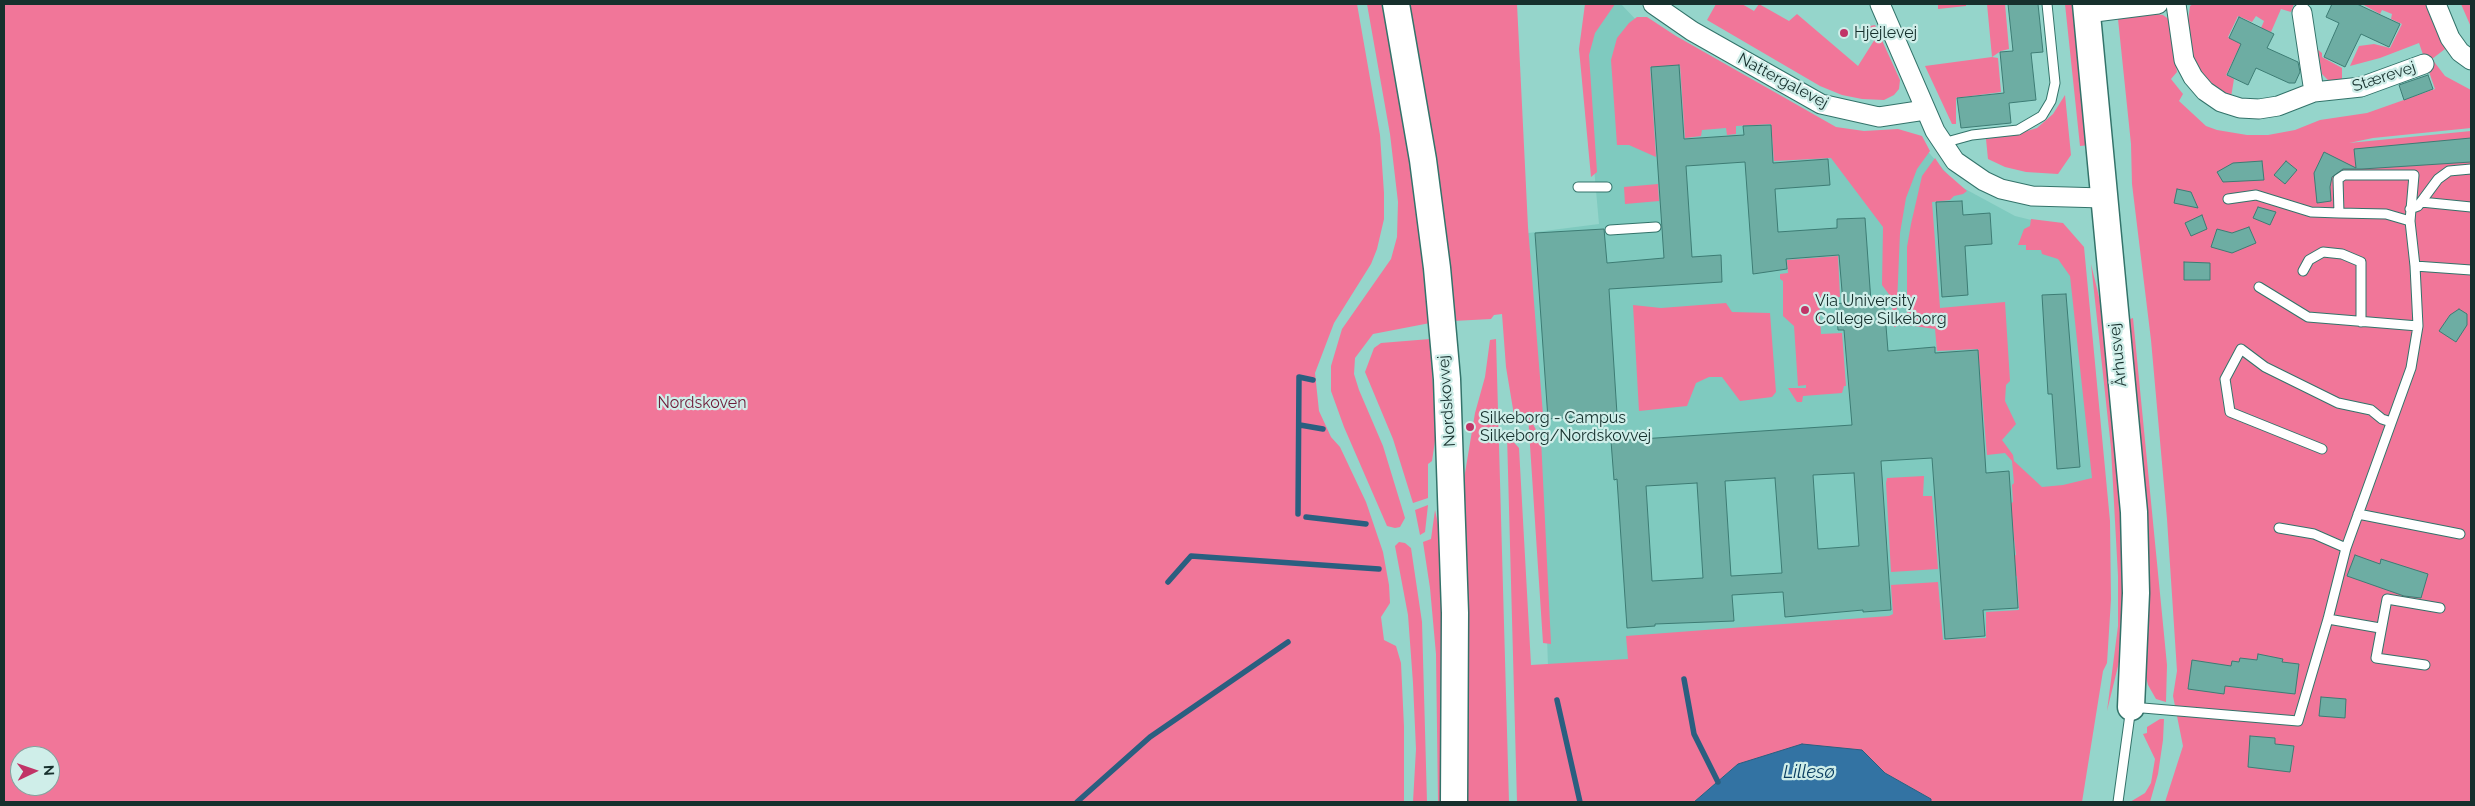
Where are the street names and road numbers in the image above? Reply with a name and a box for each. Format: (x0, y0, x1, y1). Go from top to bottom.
street label: Nattergalevej (1734, 49, 1832, 113)
street label: Stærevej (2350, 58, 2418, 96)
street label: Århusvej (2105, 322, 2131, 388)
street label: Nordskovvej (1434, 355, 1460, 447)

